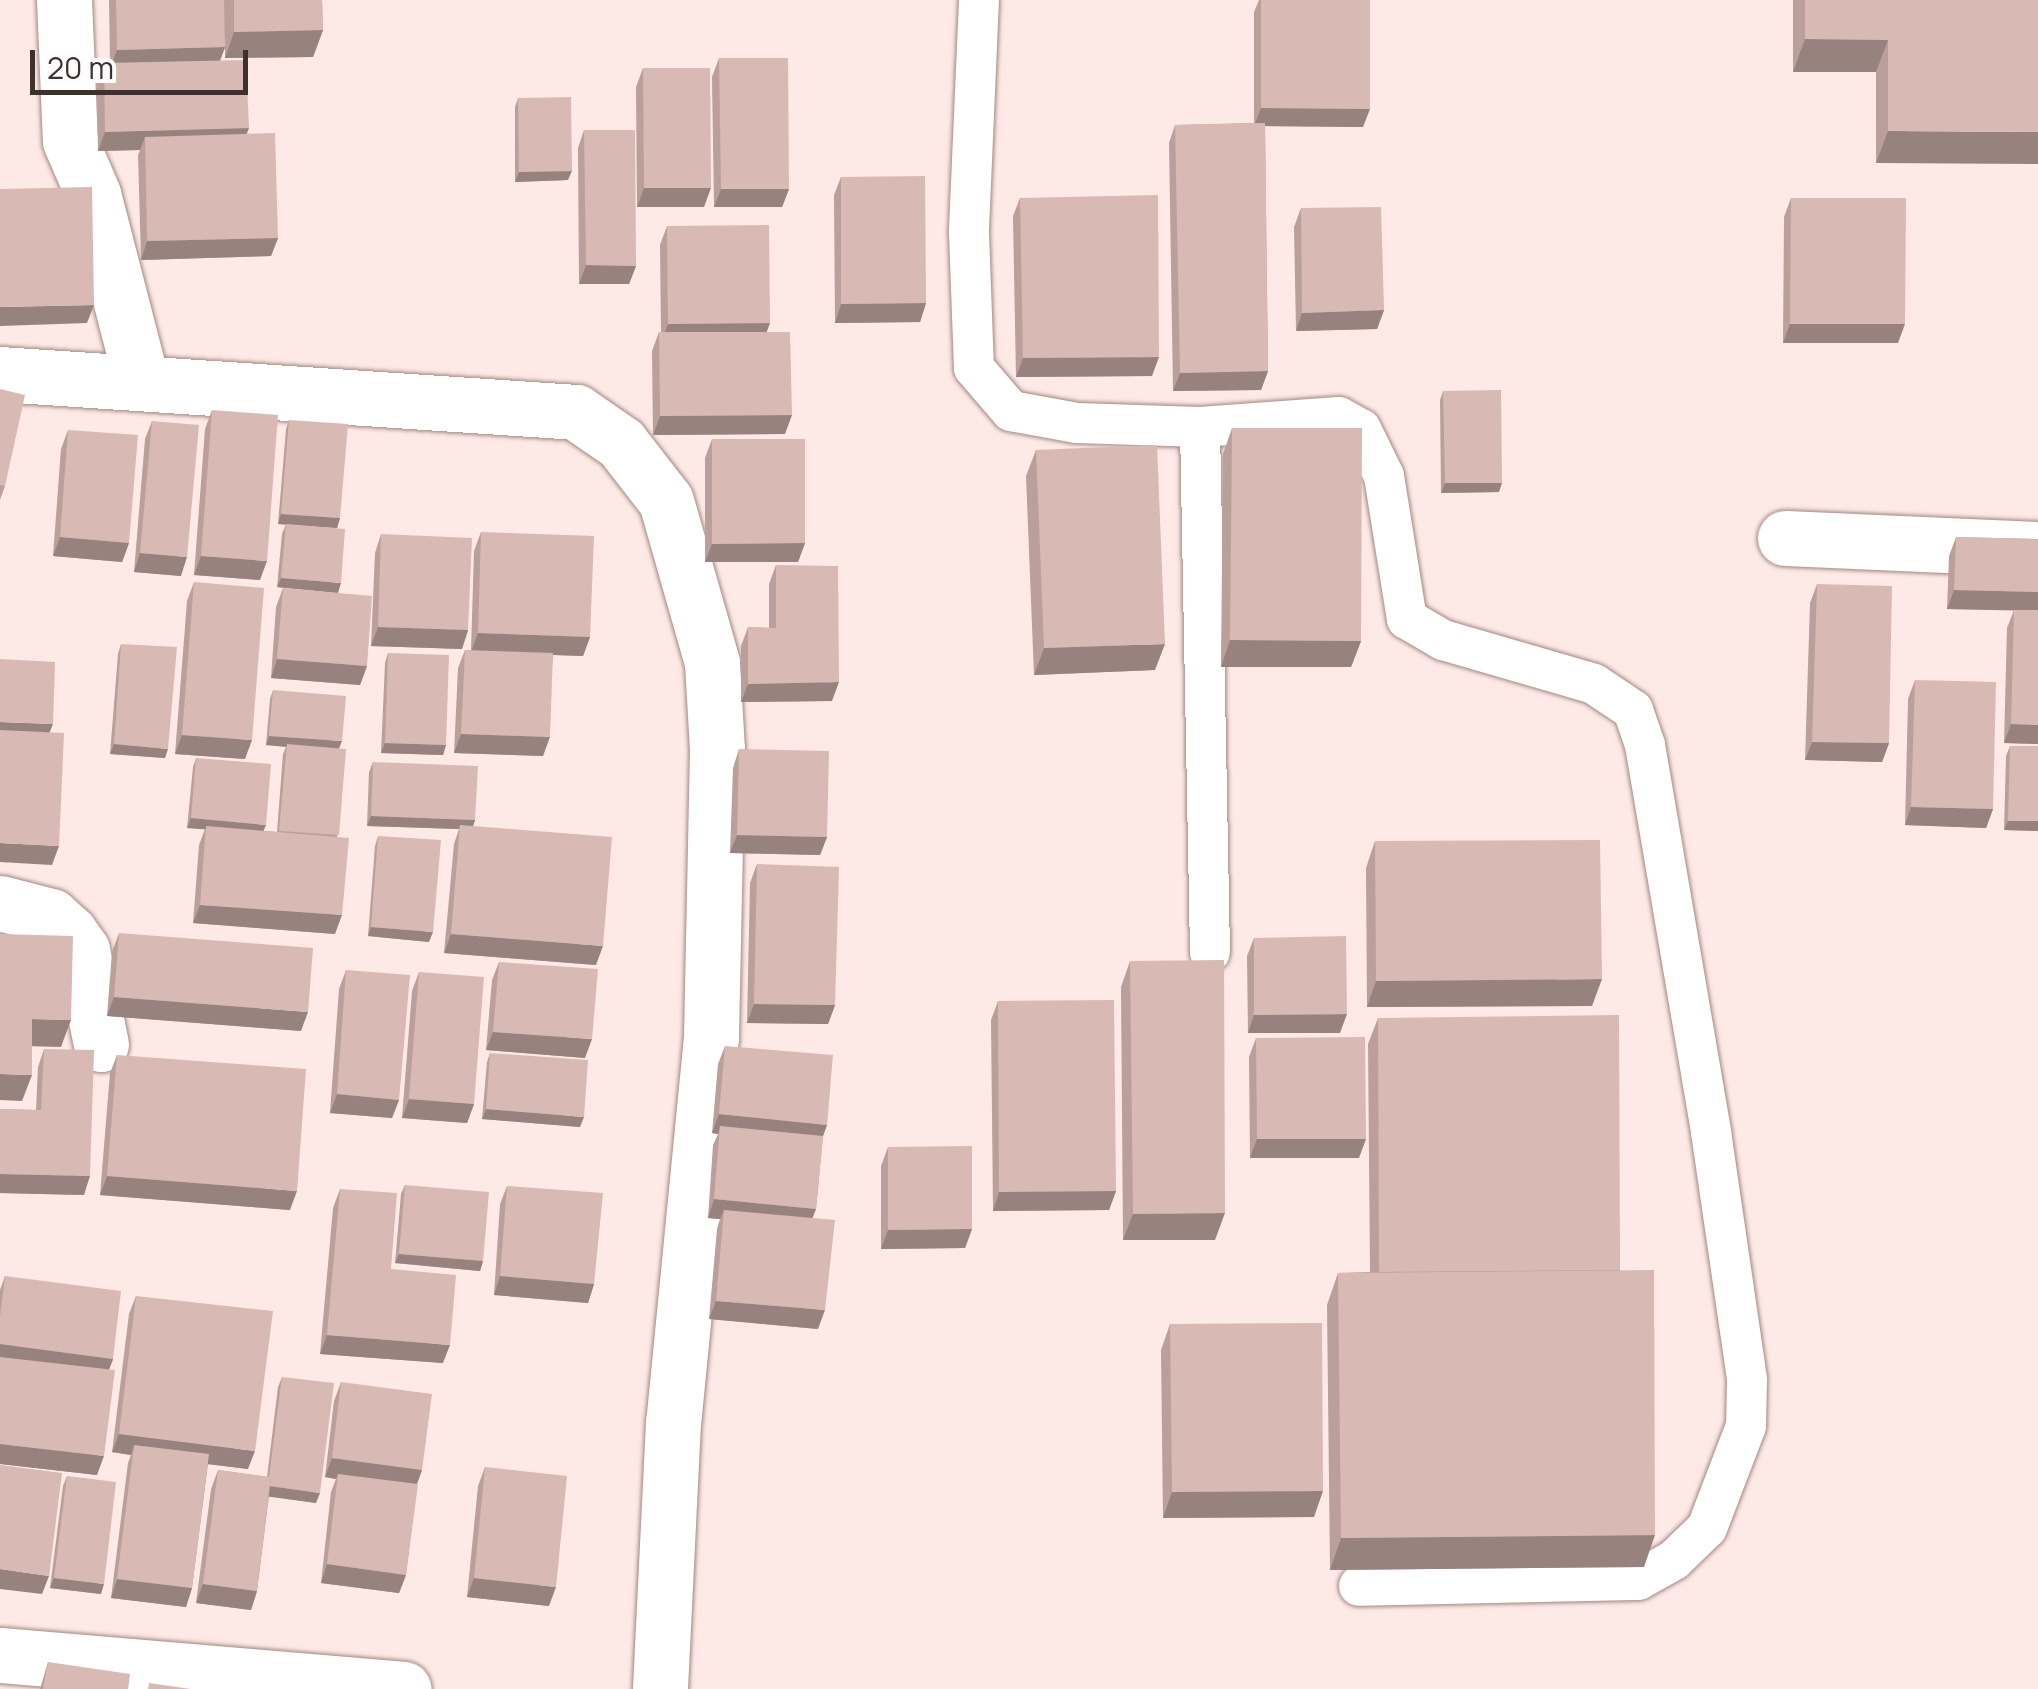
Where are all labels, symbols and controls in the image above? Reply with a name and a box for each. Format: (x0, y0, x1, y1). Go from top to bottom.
scale bar (35, 30, 252, 92)
text: 20 m (47, 47, 114, 88)

